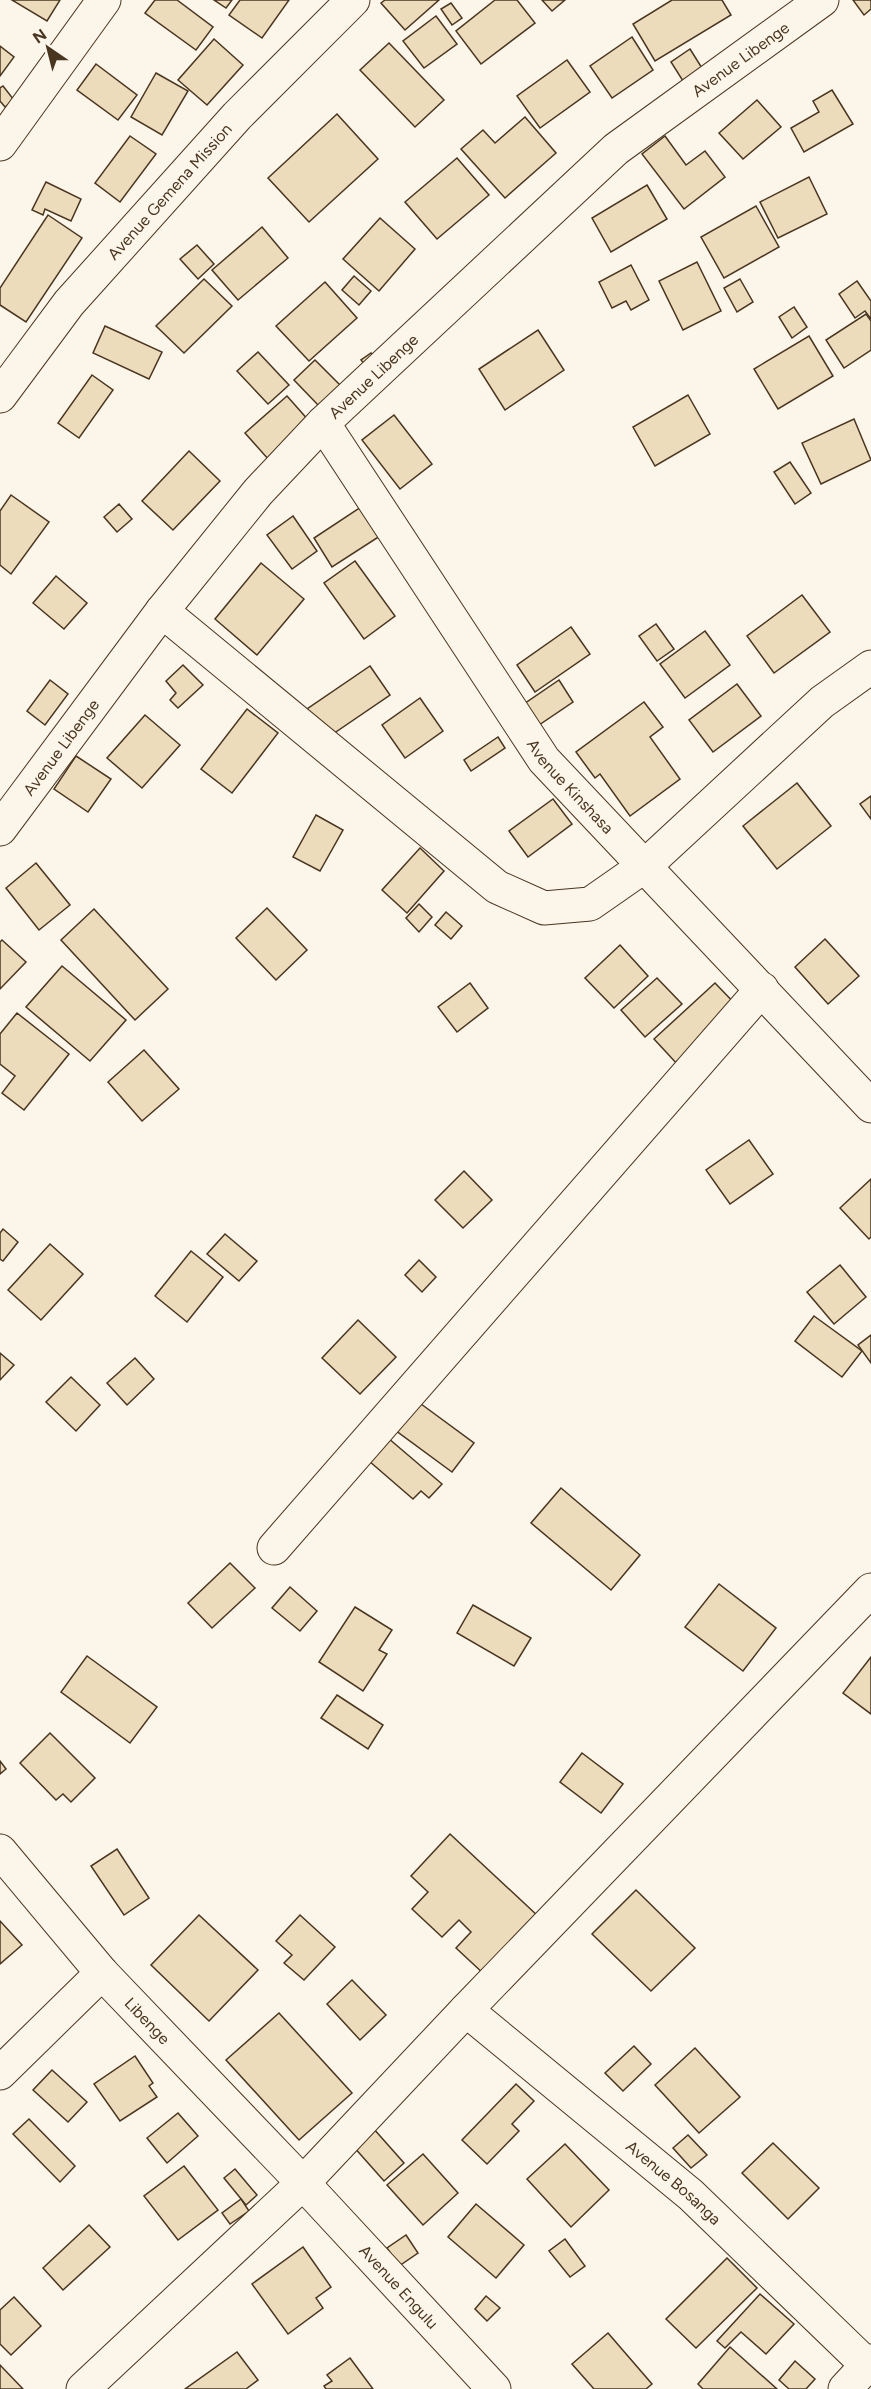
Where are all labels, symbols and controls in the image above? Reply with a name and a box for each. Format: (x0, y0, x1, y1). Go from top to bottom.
north arrow (18, 18, 78, 78)
street label: Avenue Libenge (688, 18, 793, 101)
text: N (29, 25, 50, 47)
street label: Avenue Gemena Mission (104, 120, 236, 264)
street label: Avenue Libenge (325, 330, 422, 423)
street label: Avenue Libenge (19, 695, 103, 799)
street label: Avenue Kinshasa (523, 736, 617, 838)
street label: Libenge (121, 1994, 174, 2048)
street label: Avenue Bosanga (622, 2137, 725, 2229)
street label: Avenue Engulu (355, 2241, 442, 2333)

